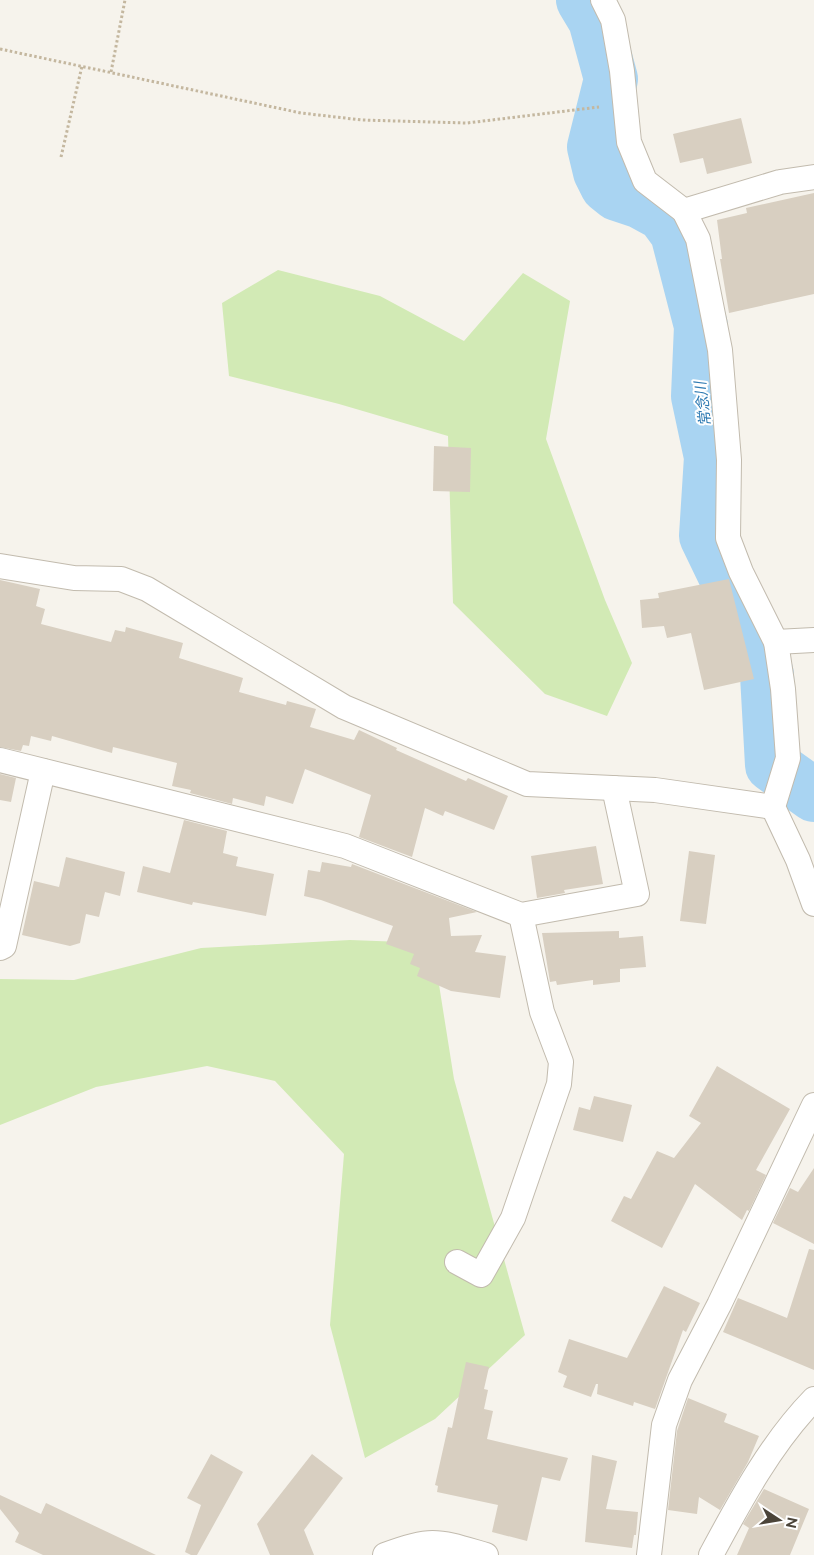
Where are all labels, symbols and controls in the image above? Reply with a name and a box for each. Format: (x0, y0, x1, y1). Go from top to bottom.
water label: 常念川 (691, 379, 715, 427)
north arrow (754, 1495, 804, 1545)
text: N (783, 1516, 801, 1530)

